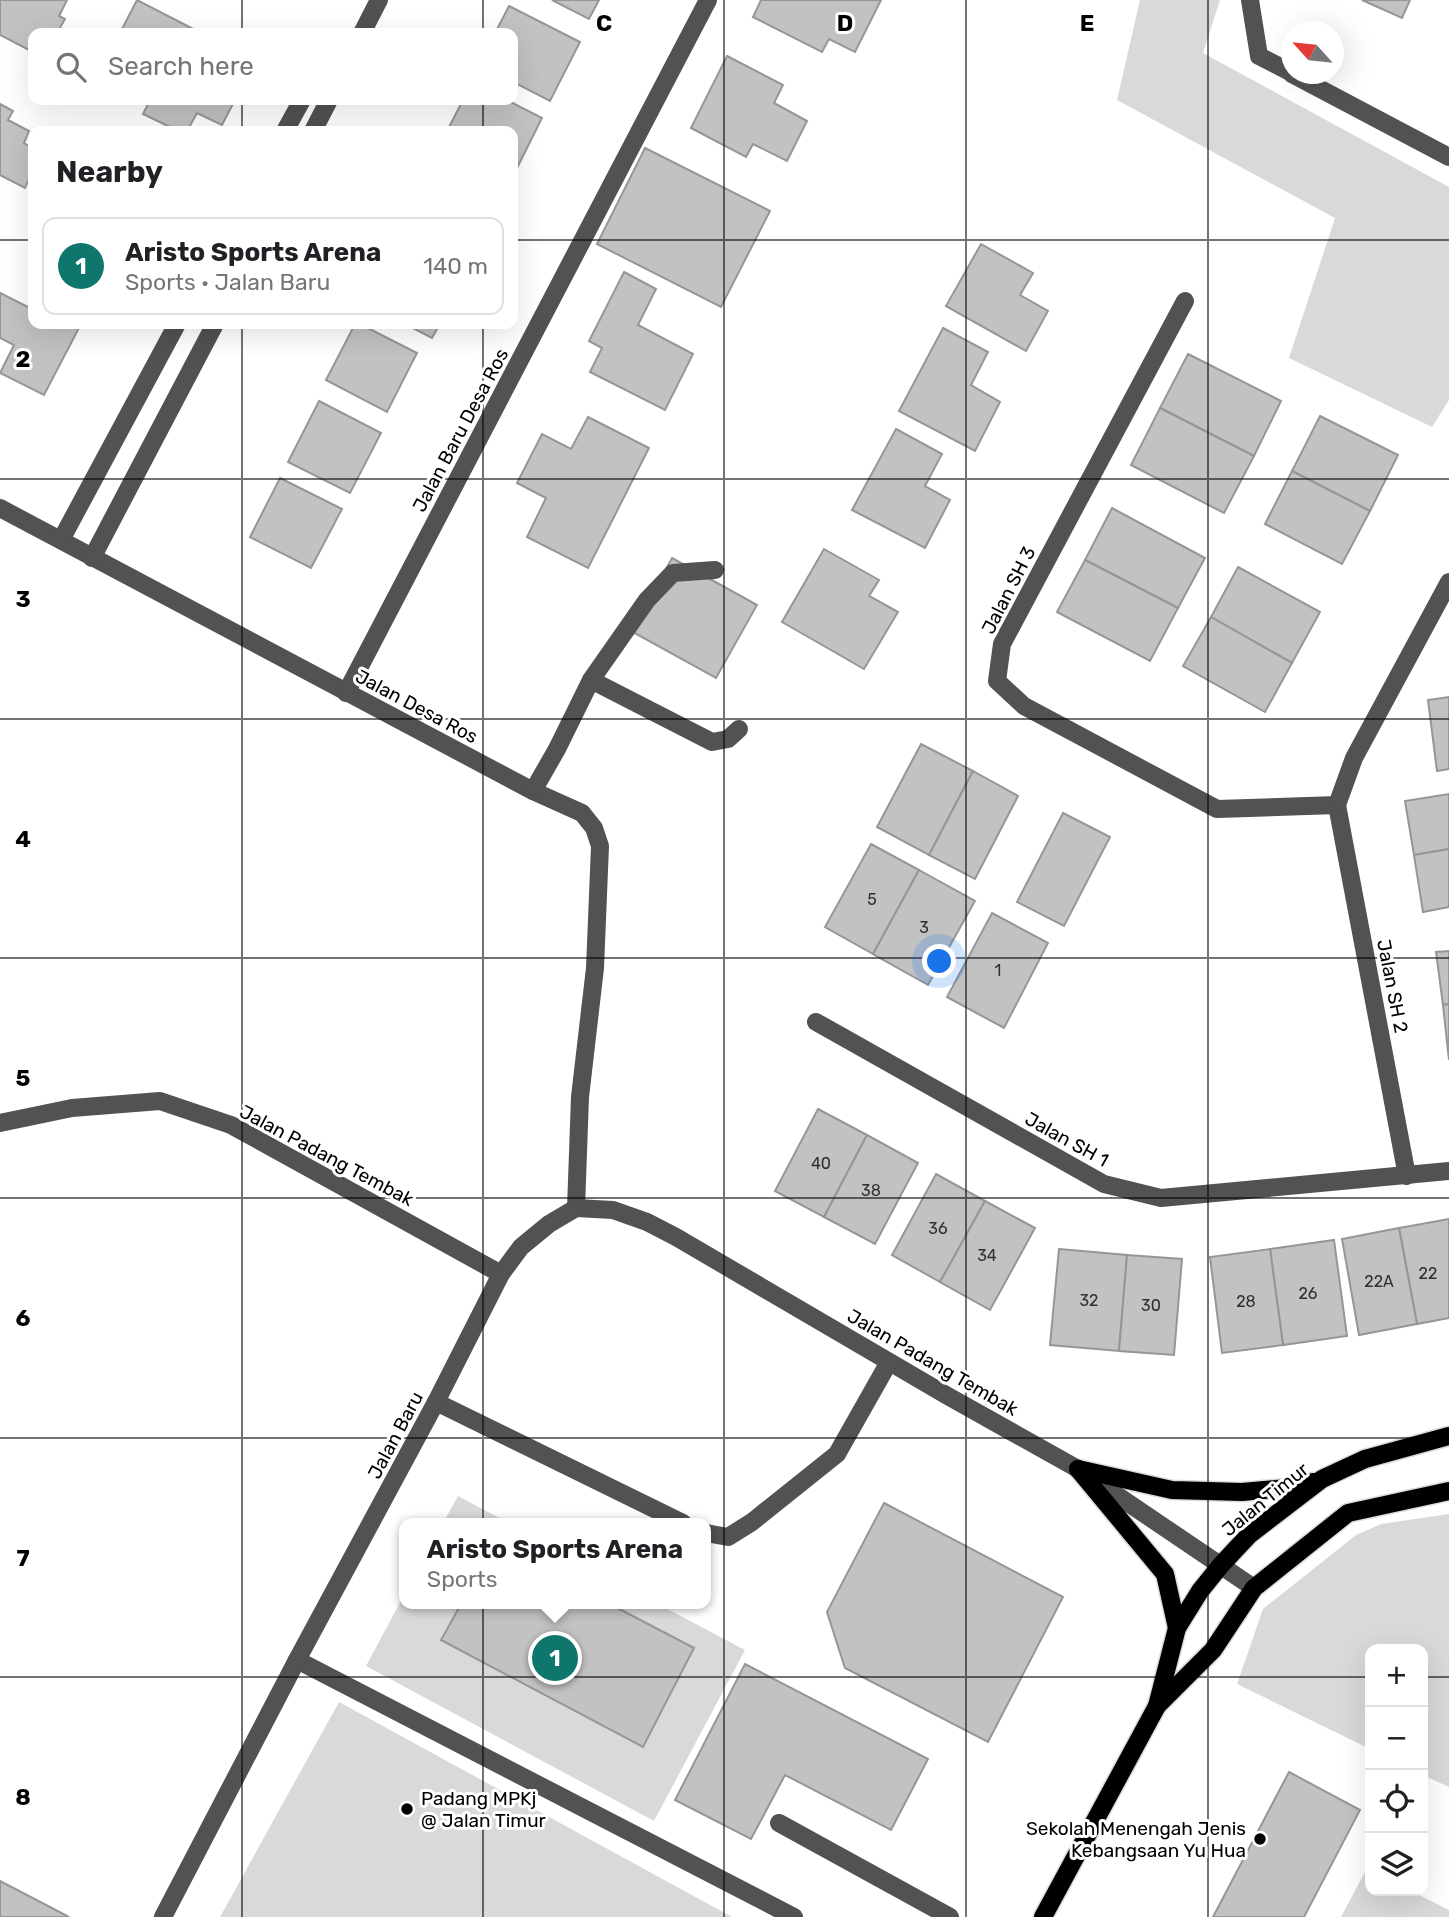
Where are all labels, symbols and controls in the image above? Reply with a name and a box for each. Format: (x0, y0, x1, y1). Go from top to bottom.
text: C (596, 9, 612, 37)
text: D (837, 9, 853, 37)
text: E (1080, 9, 1094, 37)
north arrow (1281, 21, 1344, 84)
search box (28, 28, 518, 105)
icon: search (52, 48, 90, 86)
text: Search here (108, 51, 254, 82)
text: Nearby (56, 154, 163, 190)
text: Aristo Sports Arena (125, 237, 381, 268)
text: 1 (75, 252, 87, 280)
text: 140 m (423, 252, 488, 280)
text: Sports · Jalan Baru (125, 268, 330, 296)
text: 2 (16, 345, 30, 373)
street label: Jalan Baru Desa Ros (408, 345, 513, 516)
street label: Jalan SH 3 (977, 543, 1040, 638)
text: 3 (15, 585, 31, 613)
street label: Jalan Desa Ros (352, 665, 482, 748)
text: 4 (15, 825, 31, 853)
house number: 5 (867, 890, 877, 909)
house number: 3 (919, 918, 929, 937)
street label: Jalan SH 2 (1372, 937, 1413, 1035)
your location (922, 944, 956, 978)
house number: 1 (995, 961, 1001, 980)
text: 5 (16, 1064, 31, 1092)
street label: Jalan Padang Tembak (236, 1100, 418, 1211)
street label: Jalan SH 1 (1021, 1107, 1113, 1172)
house number: 40 (811, 1154, 831, 1173)
house number: 38 (861, 1181, 881, 1200)
house number: 36 (928, 1219, 948, 1238)
house number: 34 (977, 1246, 997, 1265)
house number: 22 (1419, 1264, 1437, 1283)
house number: 22A (1364, 1272, 1394, 1291)
house number: 26 (1298, 1284, 1318, 1303)
house number: 32 (1079, 1291, 1099, 1310)
house number: 28 (1236, 1292, 1256, 1311)
house number: 30 (1141, 1296, 1161, 1315)
text: 6 (16, 1304, 31, 1332)
street label: Jalan Padang Tembak (843, 1304, 1022, 1421)
street label: Jalan Baru (363, 1388, 428, 1483)
street label: Jalan Timur (1218, 1457, 1314, 1541)
popup (399, 1518, 711, 1609)
text: Aristo Sports Arena (427, 1534, 683, 1565)
text: 7 (16, 1544, 30, 1572)
text: Sports (427, 1565, 498, 1593)
pin: 1 (532, 1632, 578, 1684)
map controls (1365, 1644, 1428, 1896)
button: + (1365, 1644, 1428, 1707)
button: − (1365, 1707, 1428, 1770)
button: locate (1365, 1770, 1428, 1833)
text: 8 (15, 1783, 31, 1811)
place label: Padang MPKj @ Jalan Timur (421, 1787, 547, 1832)
marker: Padang MPKj @ Jalan Timur (399, 1801, 415, 1817)
place label: Sekolah Menengah Jenis Kebangsaan Yu Hua (1026, 1817, 1246, 1862)
marker: Sekolah Menengah Jenis Kebangsaan Yu Hua (1252, 1831, 1268, 1847)
button: layers (1365, 1833, 1428, 1896)

